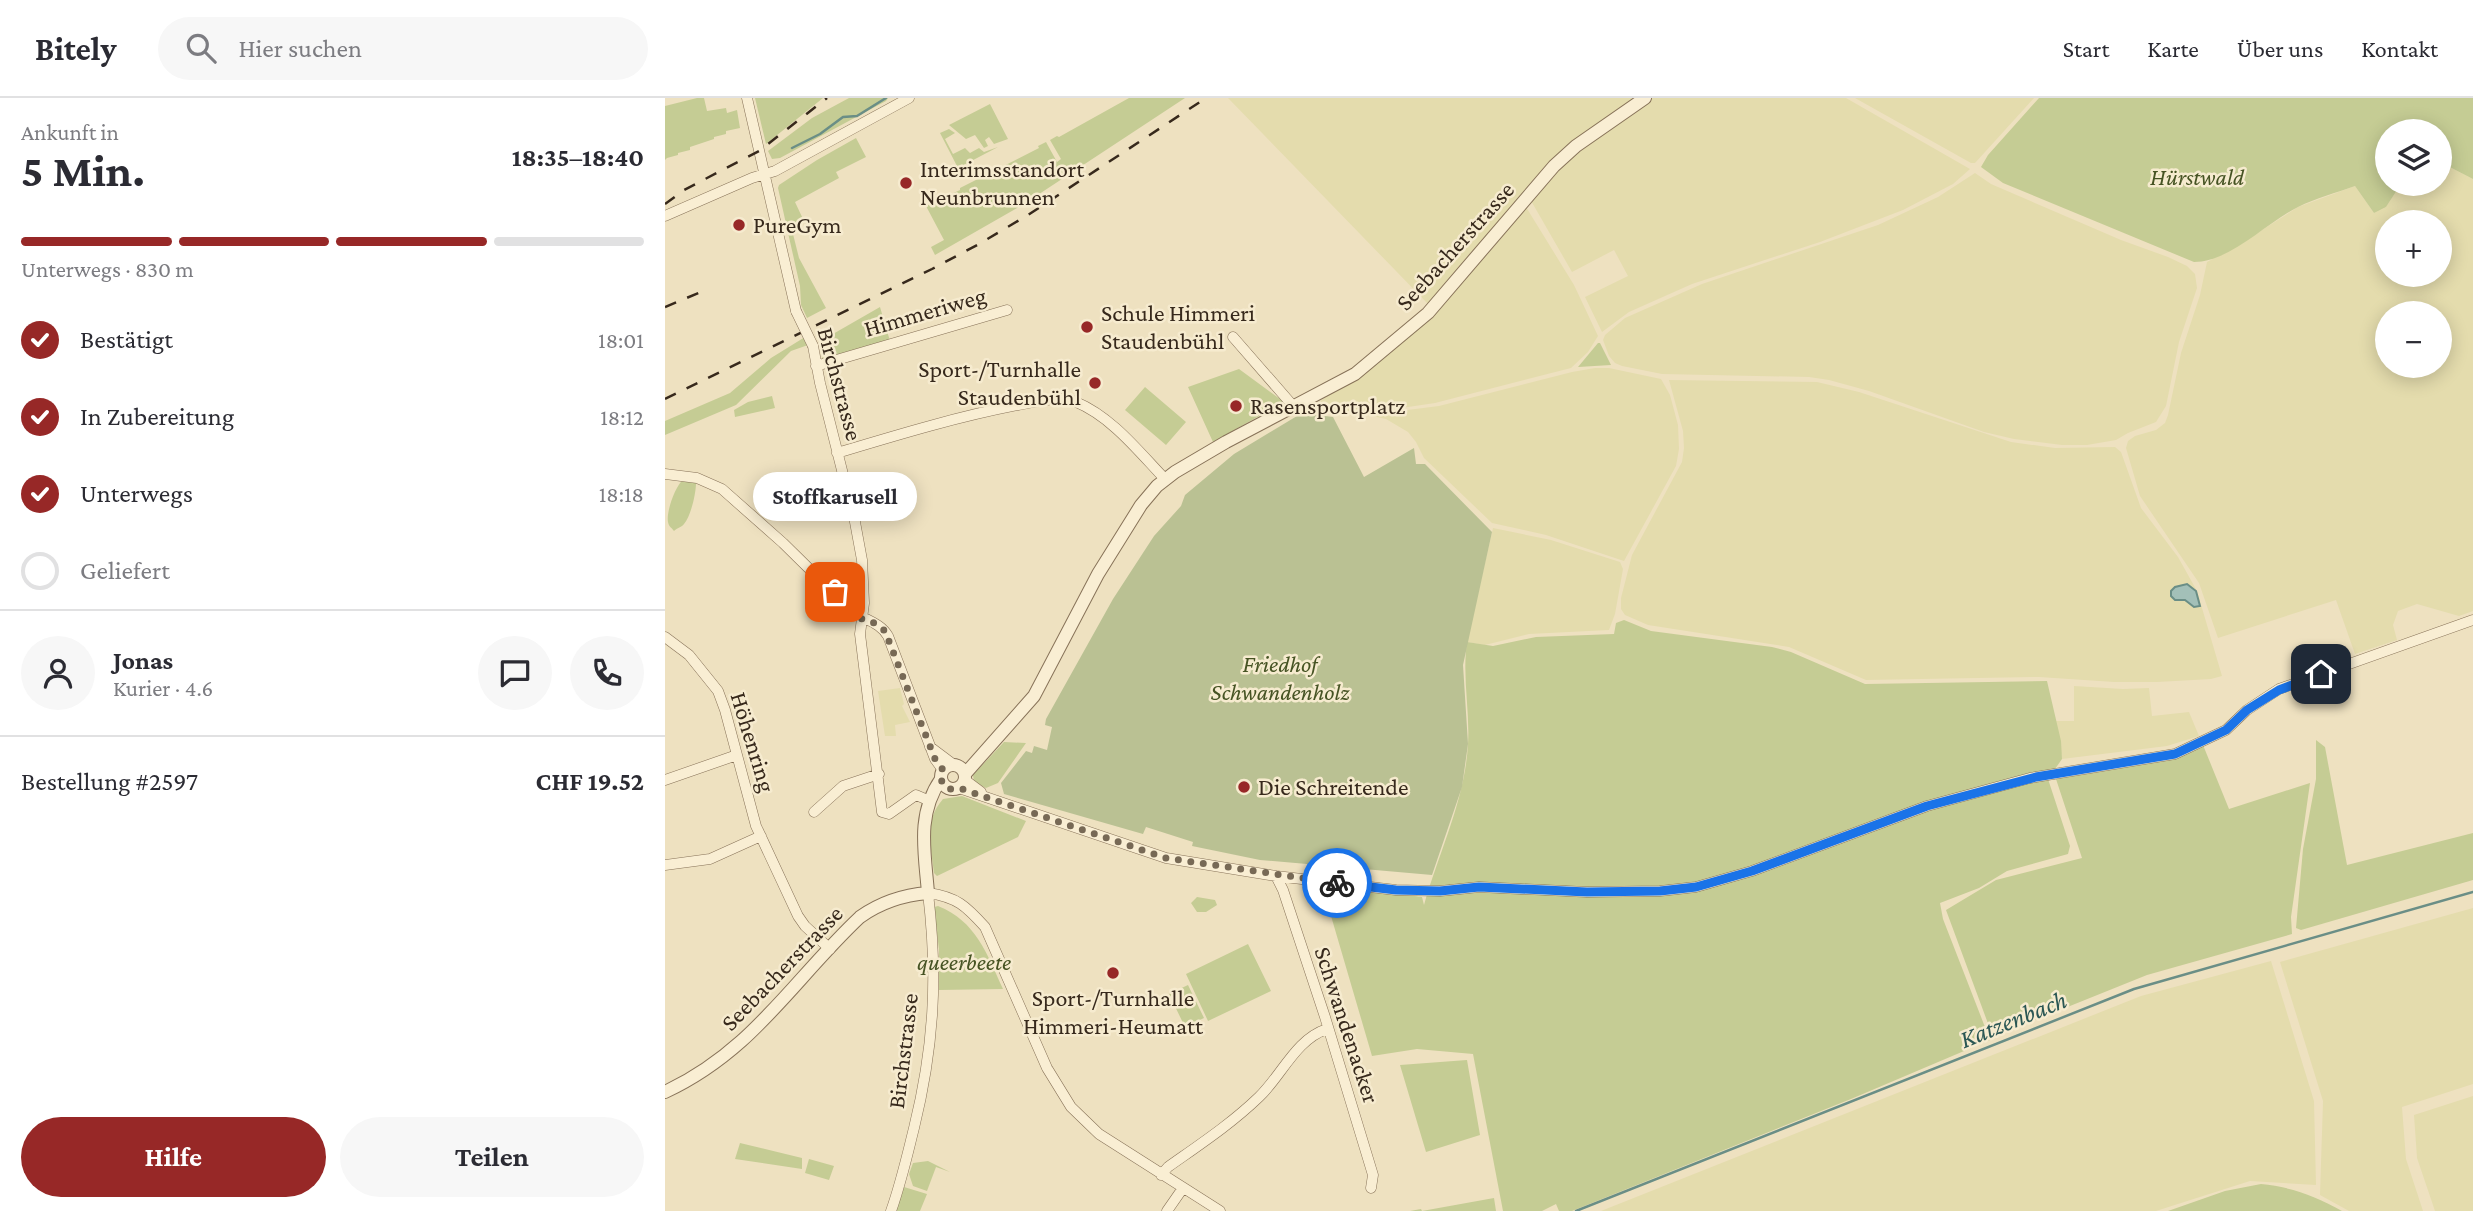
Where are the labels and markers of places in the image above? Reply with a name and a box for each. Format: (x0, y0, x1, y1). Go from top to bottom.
place label: Interimsstandort Neunbrunnen (920, 155, 1085, 210)
marker: Interimsstandort Neunbrunnen (898, 175, 914, 191)
place label: PureGym (753, 211, 842, 238)
marker: PureGym (731, 217, 747, 233)
place label: Schule Himmeri Staudenbühl (1101, 299, 1255, 354)
marker: Schule Himmeri Staudenbühl (1079, 319, 1095, 335)
place label: Sport-/Turnhalle Staudenbühl (918, 355, 1081, 410)
marker: Sport-/Turnhalle Staudenbühl (1087, 375, 1103, 391)
place label: Rasensportplatz (1250, 392, 1405, 419)
marker: Rasensportplatz (1228, 398, 1244, 414)
callout: Stoffkarusell (753, 473, 917, 522)
pin (805, 562, 865, 622)
pin (2291, 644, 2351, 704)
place label: Die Schreitende (1258, 773, 1409, 800)
marker: Die Schreitende (1236, 779, 1252, 795)
marker: Sport-/Turnhalle Himmeri-Heumatt (1105, 965, 1121, 981)
place label: Sport-/Turnhalle Himmeri-Heumatt (1023, 984, 1204, 1039)

